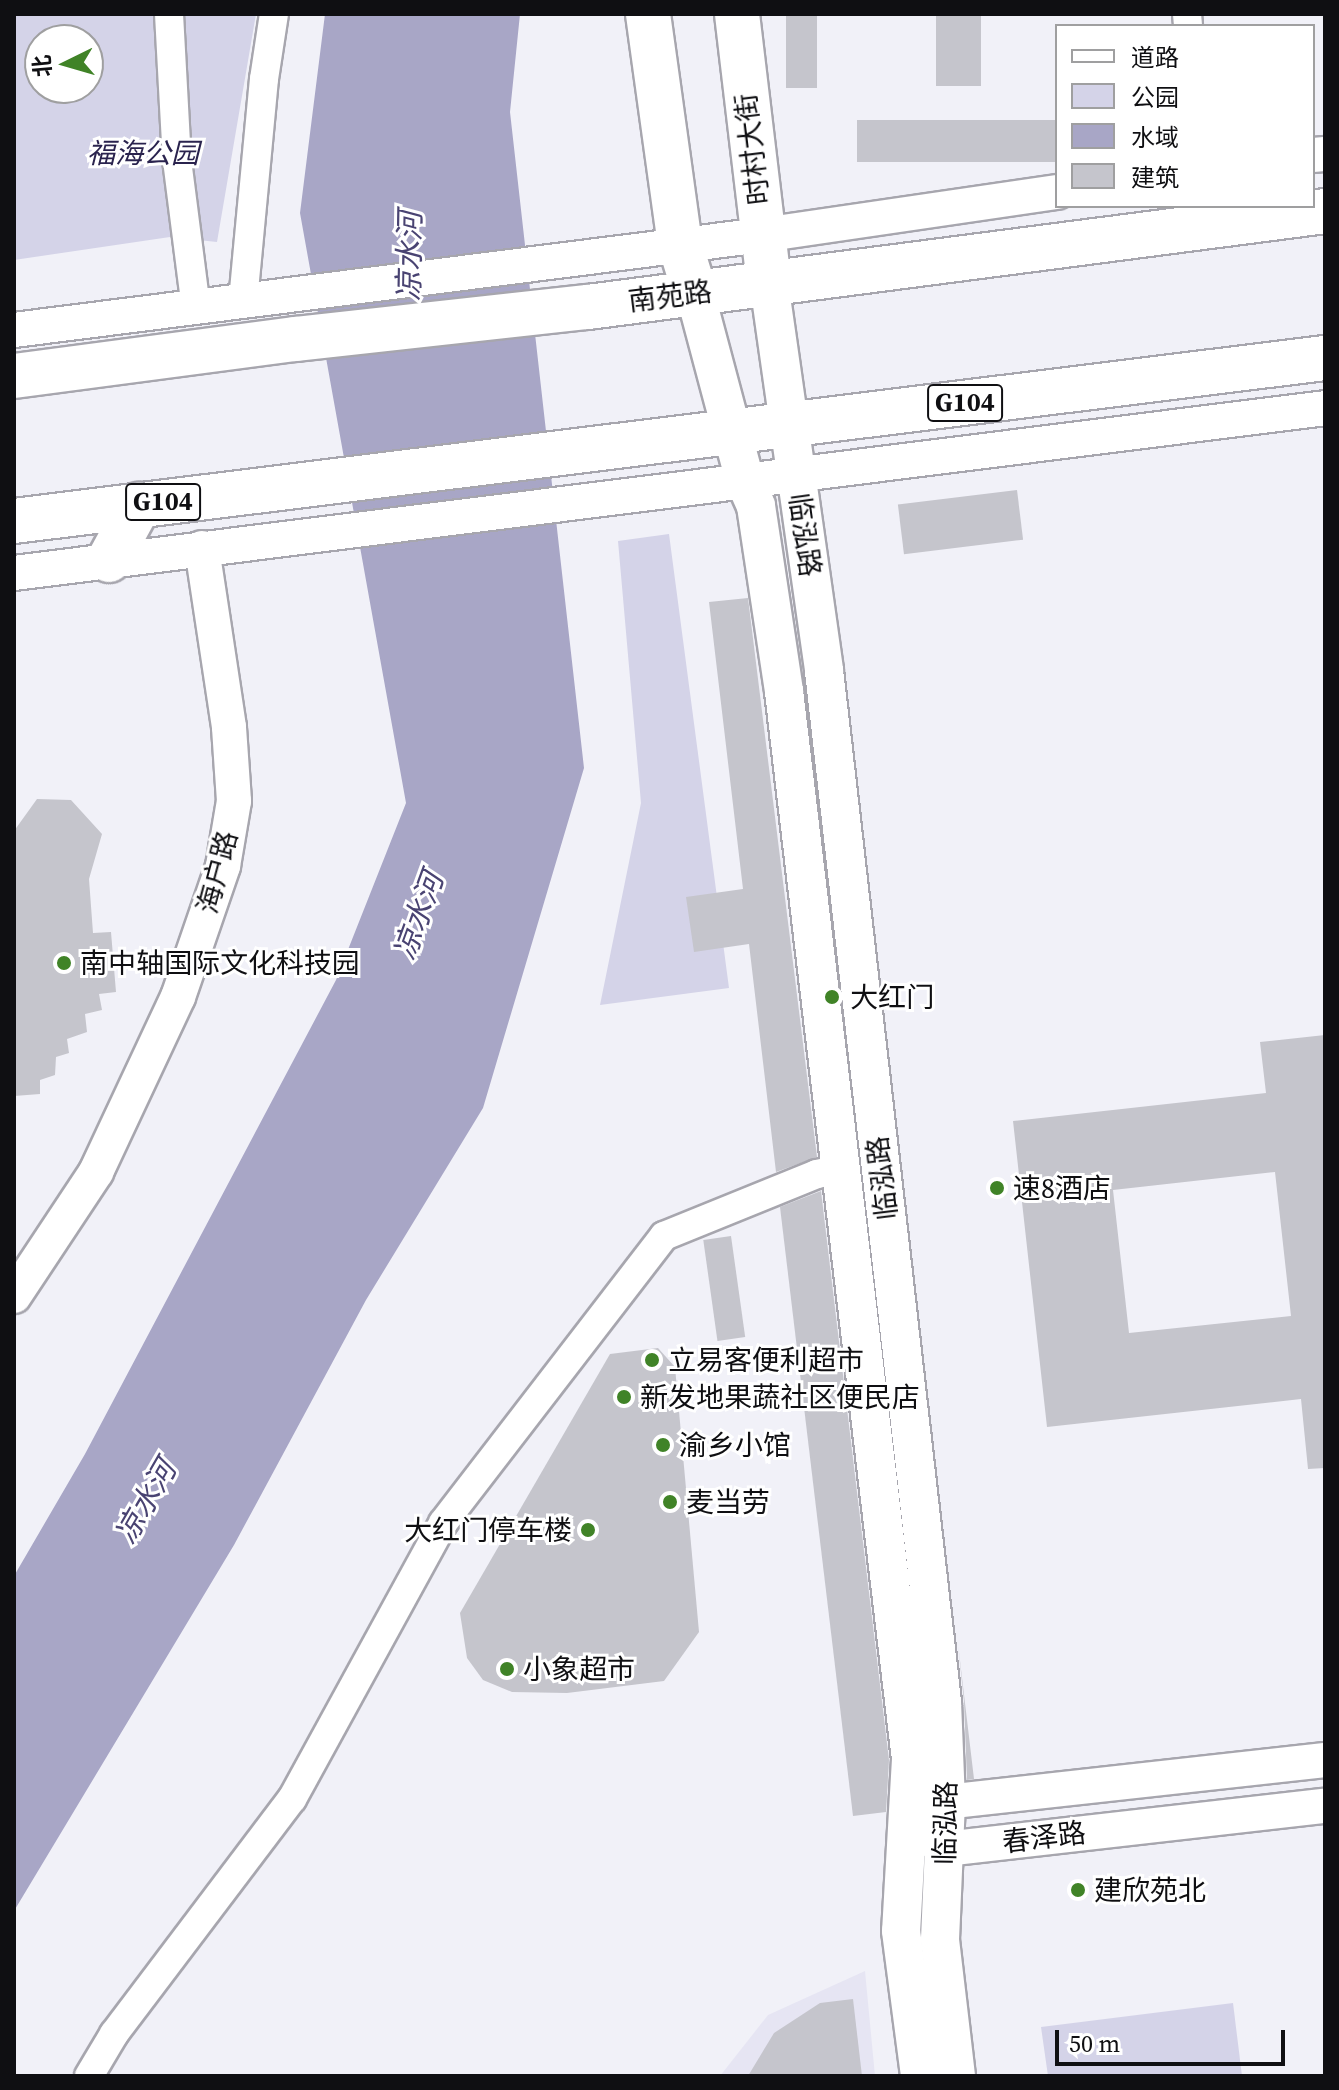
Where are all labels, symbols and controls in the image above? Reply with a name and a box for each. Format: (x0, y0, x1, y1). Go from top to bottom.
north arrow (24, 24, 104, 104)
legend (1055, 24, 1315, 208)
text: 道路 (1131, 41, 1179, 74)
text: 北 (26, 54, 58, 78)
text: 公园 (1131, 81, 1179, 114)
street label: 时村大街 (729, 91, 775, 207)
text: 水域 (1131, 121, 1179, 154)
park label: 福海公园 (87, 136, 199, 170)
text: 建筑 (1131, 161, 1179, 194)
water label: 凉水河 (391, 211, 429, 301)
street label: 南苑路 (626, 274, 714, 318)
road number: G104 (927, 381, 1003, 425)
road number: G104 (125, 480, 201, 524)
street label: 临泓路 (783, 491, 827, 579)
street label: 海户路 (190, 827, 244, 917)
water label: 凉水河 (387, 868, 451, 964)
place label: 南中轴国际文化科技园 (80, 946, 360, 980)
marker: 南中轴国际文化科技园 (55, 954, 73, 972)
place label: 大红门 (850, 980, 934, 1014)
marker: 大红门 (821, 986, 843, 1008)
street label: 临泓路 (860, 1134, 904, 1222)
place label: 速8酒店 (1013, 1171, 1111, 1205)
marker: 速8酒店 (988, 1179, 1006, 1197)
place label: 立易客便利超市 (668, 1343, 864, 1377)
marker: 立易客便利超市 (643, 1351, 661, 1369)
place label: 新发地果蔬社区便民店 (640, 1380, 920, 1414)
marker: 新发地果蔬社区便民店 (615, 1388, 633, 1406)
place label: 渝乡小馆 (679, 1428, 791, 1462)
marker: 渝乡小馆 (654, 1436, 672, 1454)
water label: 凉水河 (108, 1454, 184, 1550)
place label: 麦当劳 (686, 1485, 770, 1519)
marker: 麦当劳 (661, 1493, 679, 1511)
place label: 大红门停车楼 (404, 1513, 572, 1547)
marker: 大红门停车楼 (579, 1521, 597, 1539)
place label: 小象超市 (523, 1652, 635, 1686)
marker: 小象超市 (498, 1660, 516, 1678)
street label: 临泓路 (927, 1781, 963, 1865)
street label: 春泽路 (1000, 1815, 1088, 1859)
place label: 建欣苑北 (1094, 1873, 1206, 1907)
marker: 建欣苑北 (1069, 1881, 1087, 1899)
scale bar (1059, 2014, 1289, 2064)
text: 50 m (1069, 2027, 1120, 2060)

